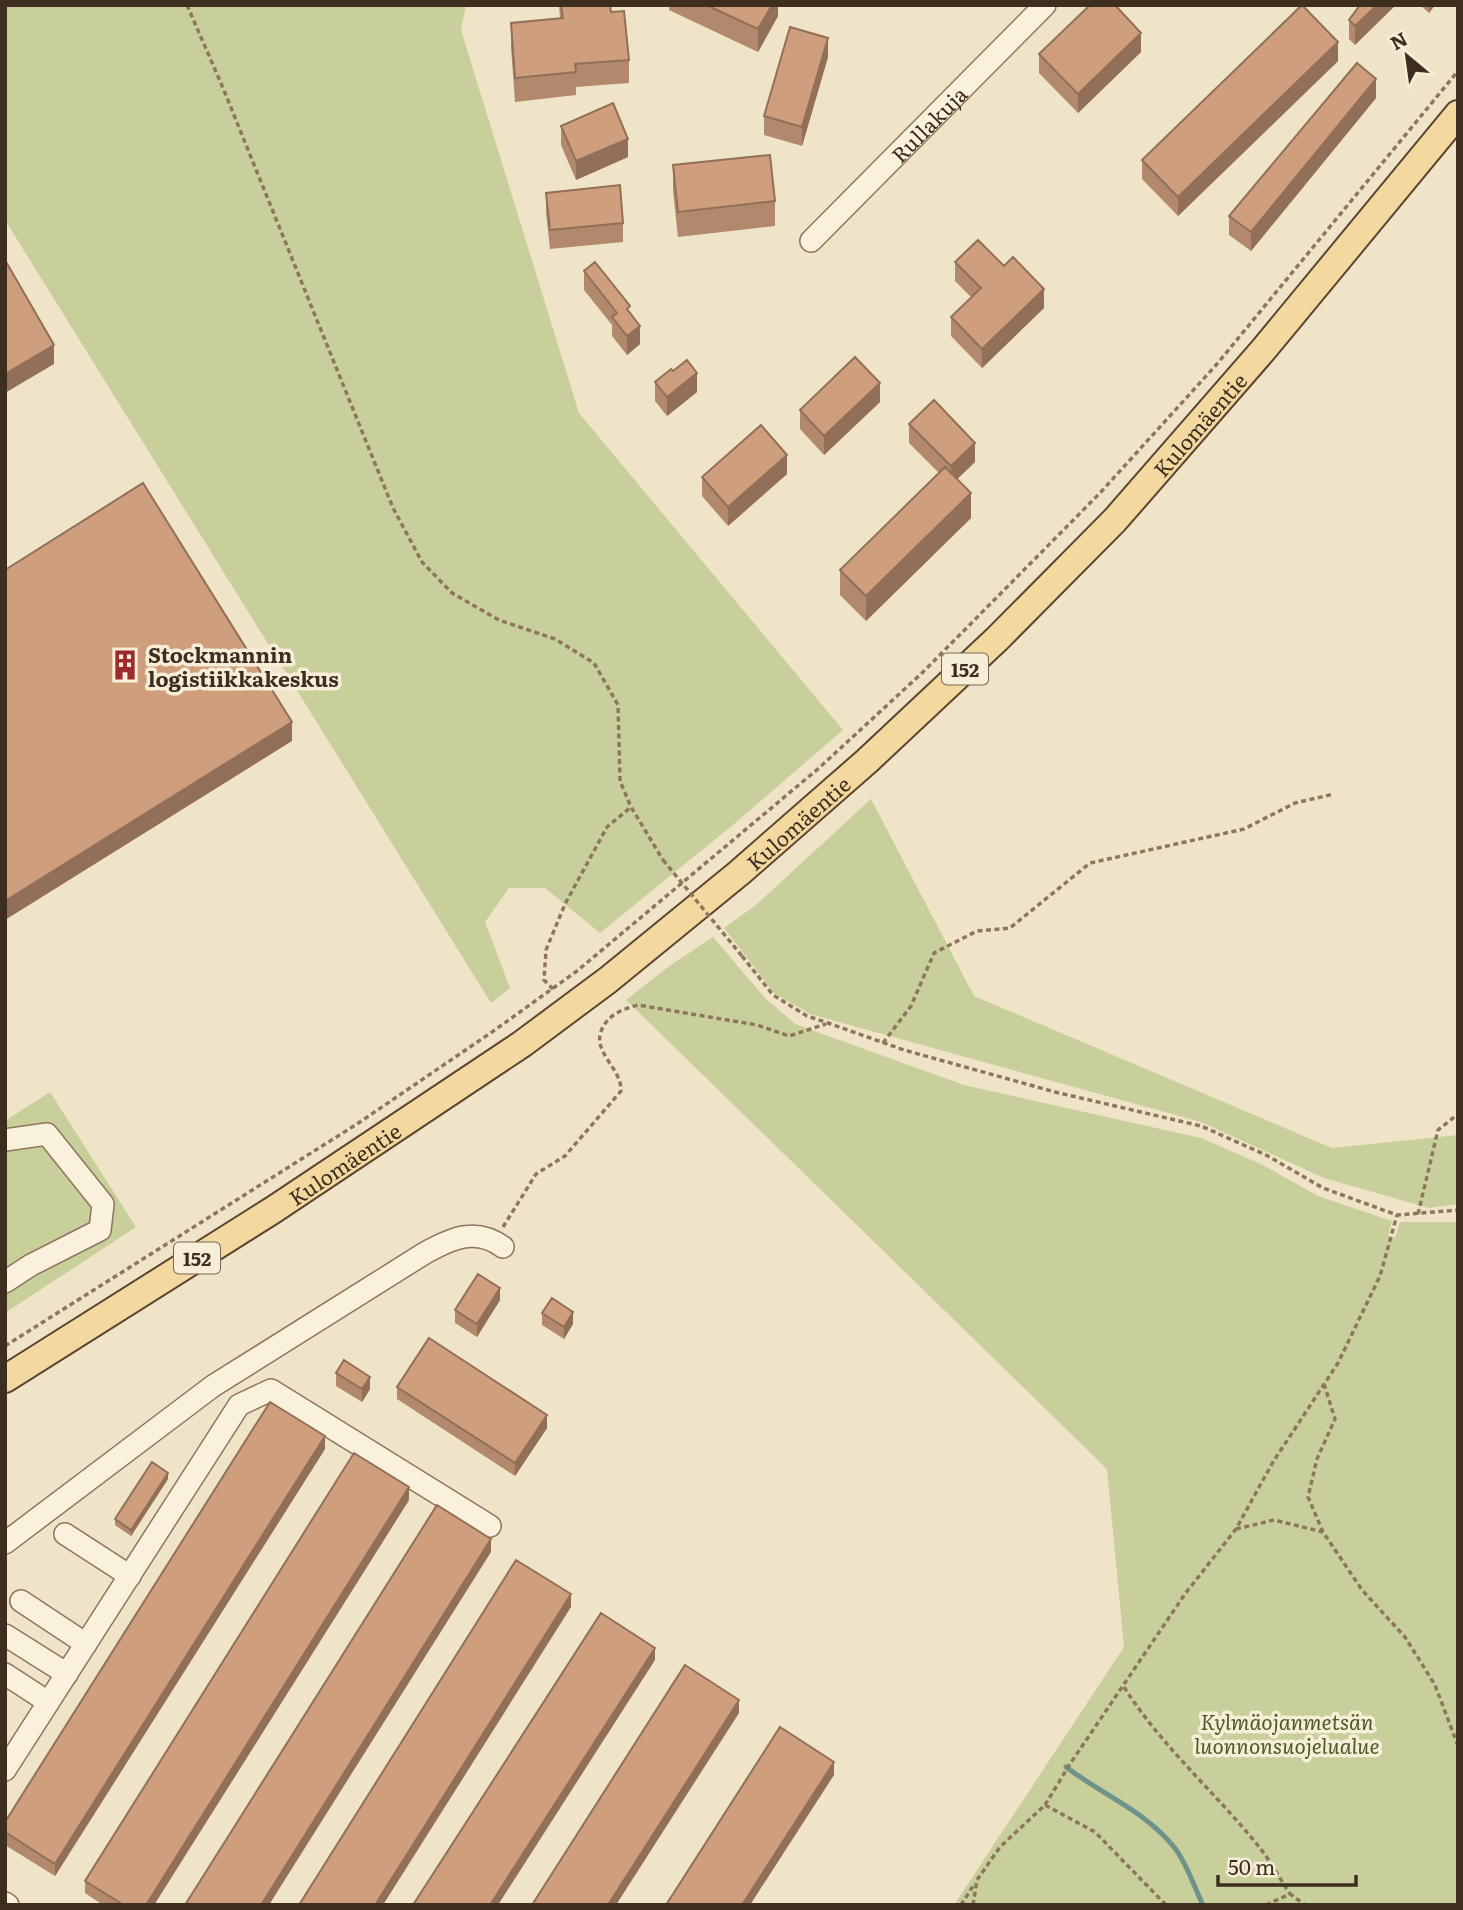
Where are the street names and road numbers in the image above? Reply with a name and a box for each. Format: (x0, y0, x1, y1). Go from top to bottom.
street label: Rullakuja (883, 77, 973, 168)
street label: Kulomäentie (1145, 365, 1253, 483)
road number: 152 (942, 654, 988, 684)
street label: Kulomäentie (739, 768, 856, 876)
street label: Kulomäentie (282, 1114, 406, 1211)
road number: 152 (174, 1242, 220, 1274)

